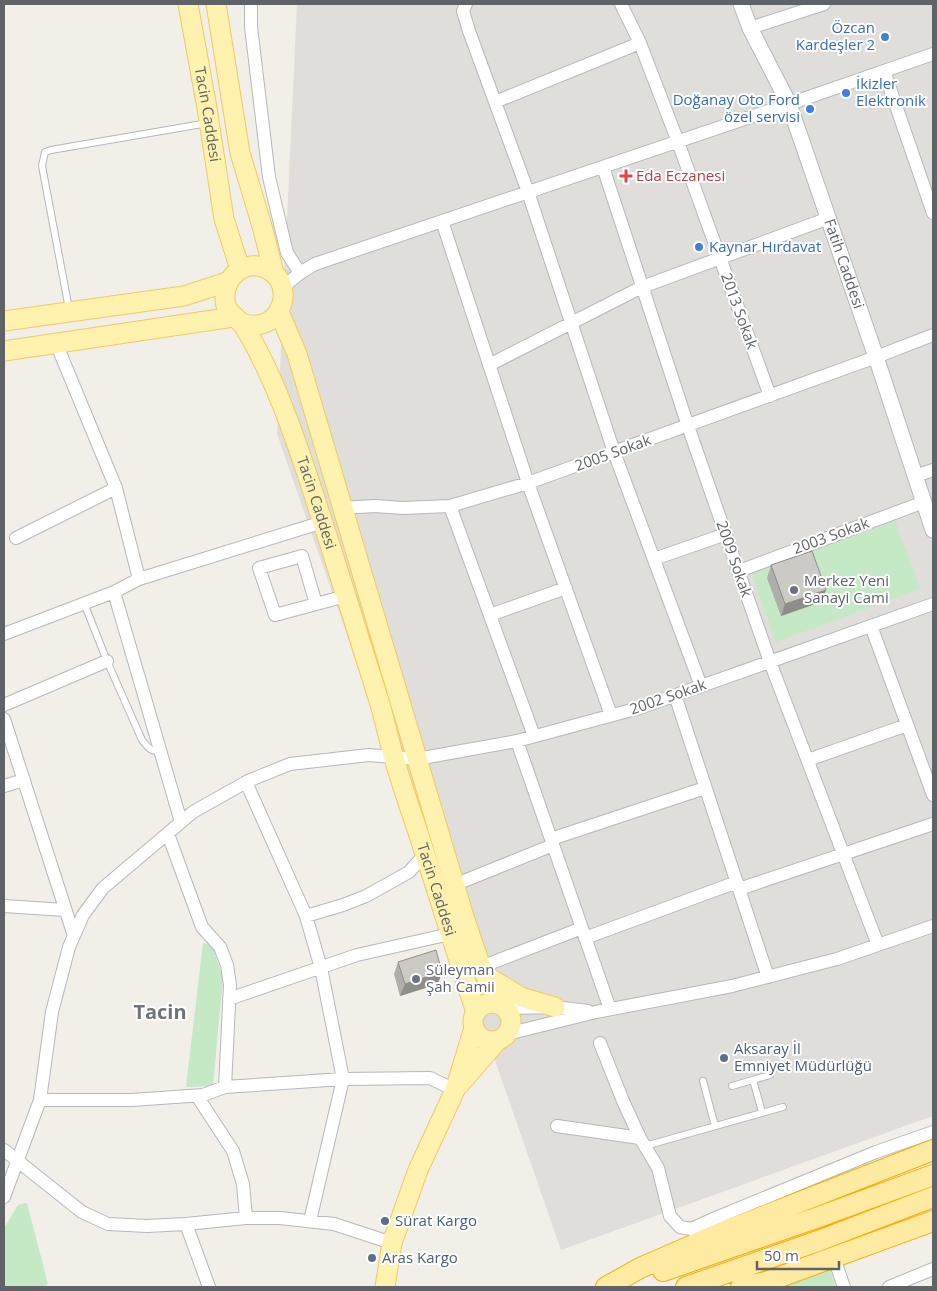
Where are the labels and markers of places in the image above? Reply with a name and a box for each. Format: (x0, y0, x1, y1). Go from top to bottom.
place label: Özcan Kardeşler 2 (796, 17, 875, 54)
marker: Özcan Kardeşler 2 (879, 31, 891, 43)
place label: İkizler Elektronik (856, 73, 926, 110)
marker: İkizler Elektronik (840, 87, 852, 99)
place label: Doğanay Oto Ford özel servisi (673, 89, 800, 126)
marker: Doğanay Oto Ford özel servisi (804, 103, 816, 115)
place label: Eda Eczanesi (636, 165, 725, 185)
marker: Eda Eczanesi (620, 170, 632, 182)
place label: Kaynar Hırdavat (709, 236, 821, 256)
marker: Kaynar Hırdavat (693, 241, 705, 253)
place label: Merkez Yeni Sanayi Cami (804, 570, 889, 607)
marker: Merkez Yeni Sanayi Cami (788, 584, 800, 596)
place label: Süleyman Şah Camii (426, 959, 495, 996)
marker: Süleyman Şah Camii (410, 973, 422, 985)
place label: Aksaray İl Emniyet Müdürlüğü (734, 1038, 872, 1075)
marker: Aksaray İl Emniyet Müdürlüğü (718, 1052, 730, 1064)
place label: Sürat Kargo (395, 1210, 477, 1230)
marker: Sürat Kargo (379, 1215, 391, 1227)
place label: Aras Kargo (382, 1247, 458, 1267)
marker: Aras Kargo (366, 1252, 378, 1264)

